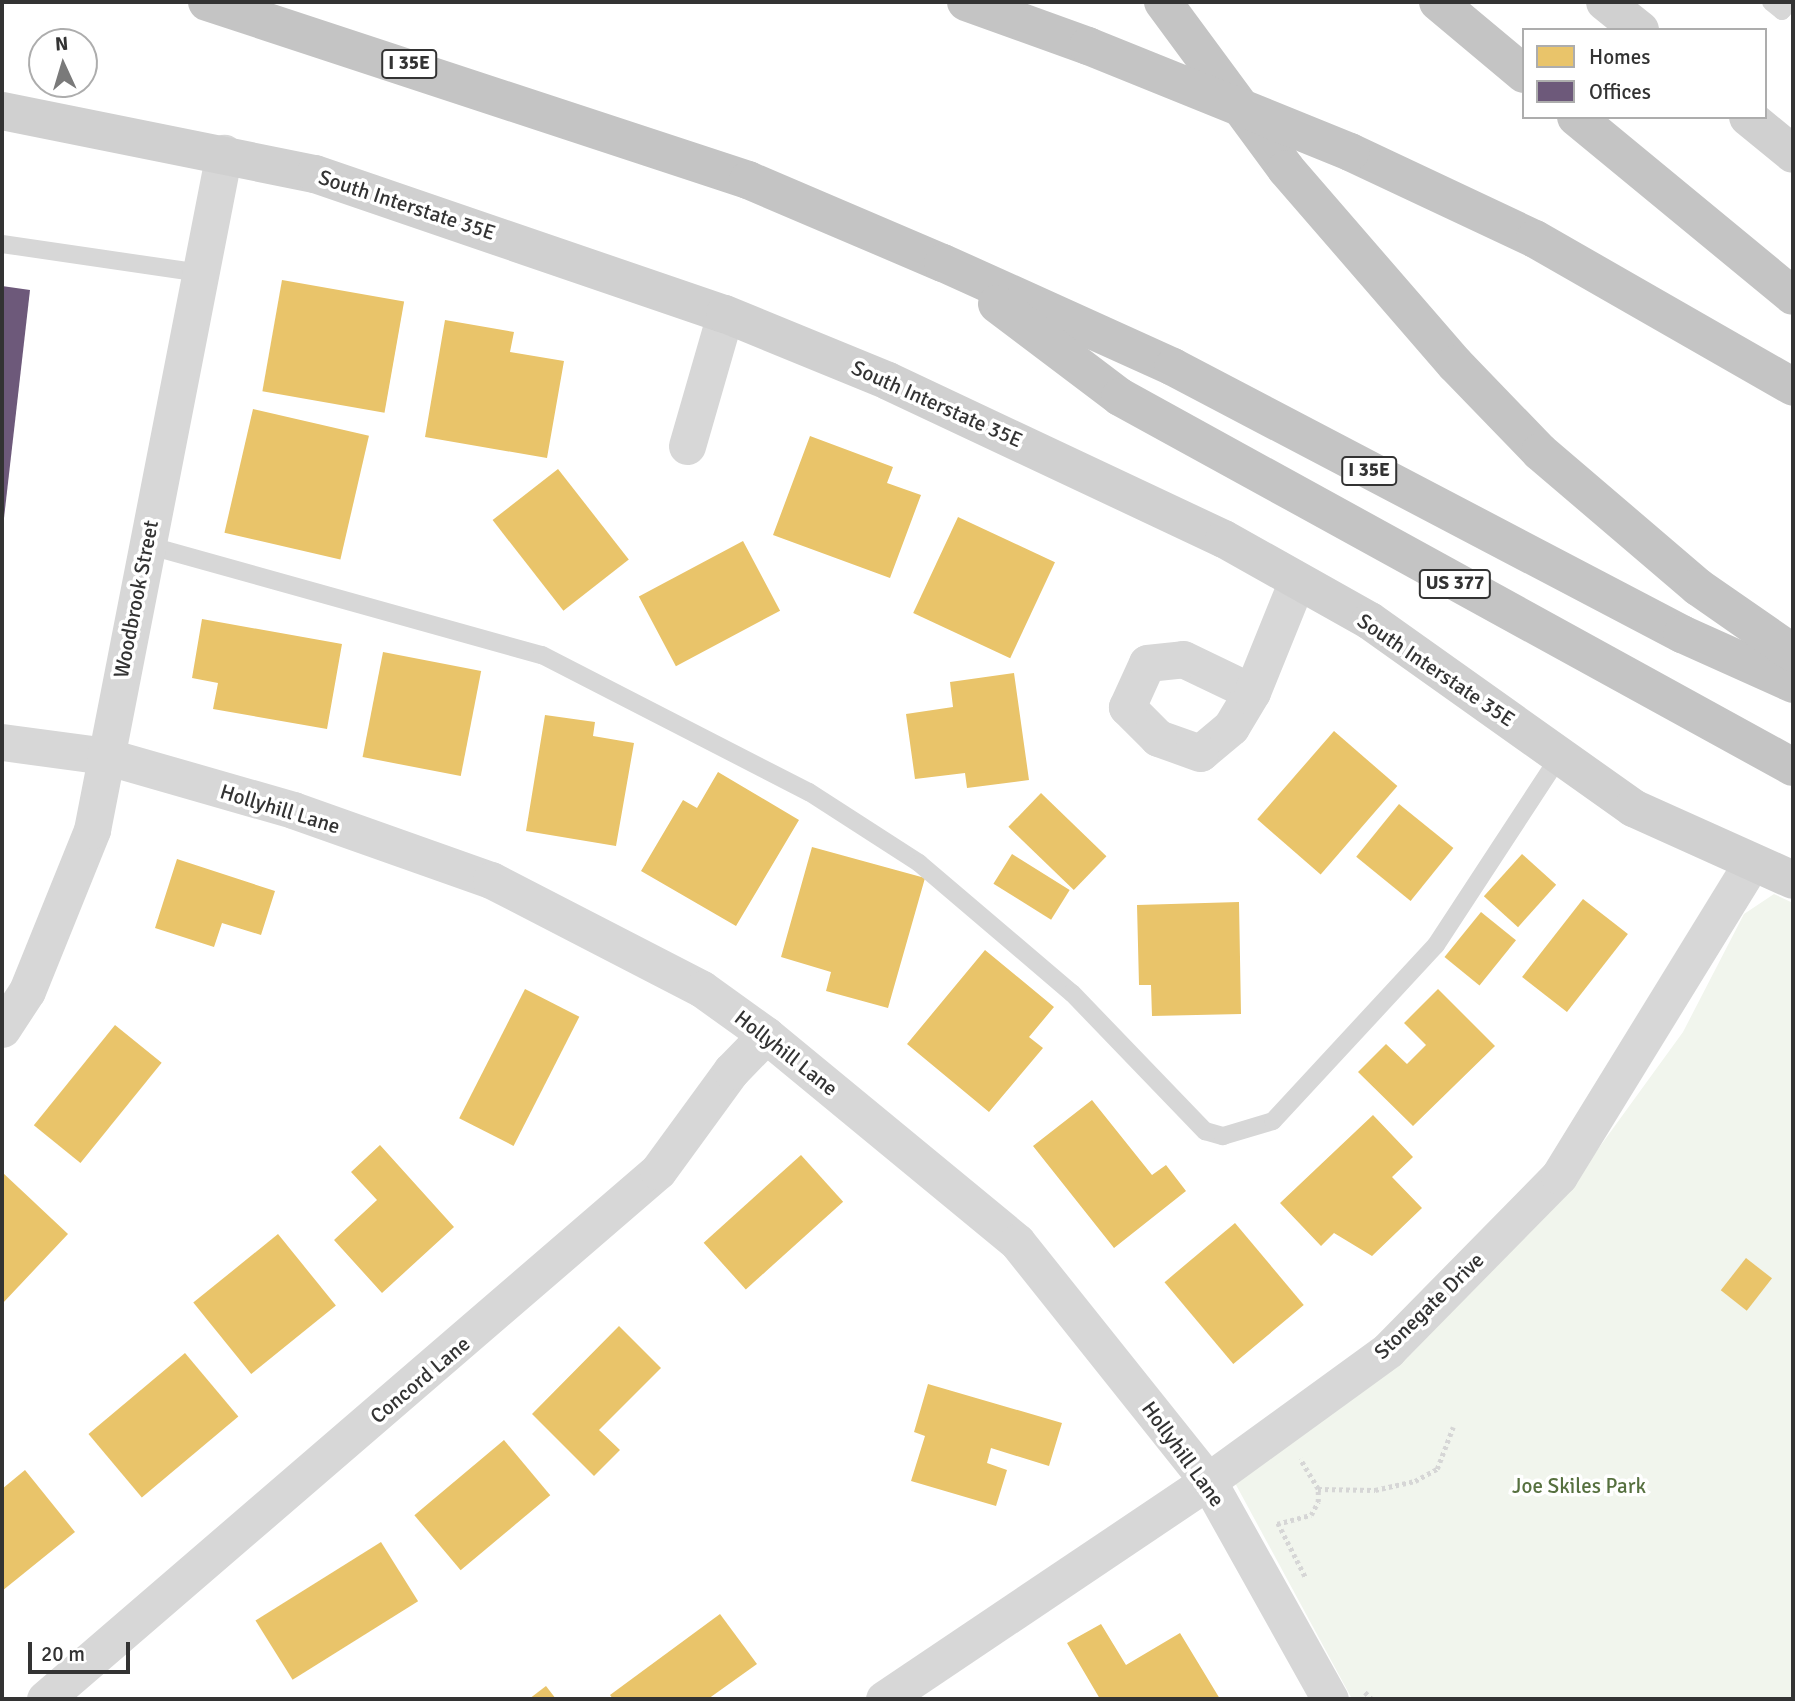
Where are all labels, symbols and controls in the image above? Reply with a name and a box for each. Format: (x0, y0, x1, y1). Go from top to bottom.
north arrow (28, 28, 98, 98)
legend (1522, 28, 1767, 119)
text: N (54, 32, 69, 56)
text: Homes (1589, 44, 1651, 70)
road number: I 35E (381, 48, 437, 80)
text: Offices (1589, 79, 1651, 105)
street label: South Interstate 35E (315, 165, 499, 245)
street label: South Interstate 35E (848, 355, 1026, 453)
road number: I 35E (1341, 456, 1397, 486)
street label: Woodbrook Street (108, 518, 164, 680)
road number: US 377 (1418, 568, 1492, 600)
street label: South Interstate 35E (1353, 608, 1519, 732)
street label: Hollyhill Lane (217, 779, 343, 839)
street label: Hollyhill Lane (729, 1005, 843, 1101)
street label: Stonegate Drive (1369, 1247, 1489, 1365)
street label: Concord Lane (365, 1331, 475, 1429)
street label: Hollyhill Lane (1136, 1396, 1230, 1512)
park label: Joe Skiles Park (1512, 1473, 1646, 1499)
scale bar (32, 1628, 133, 1672)
text: 20 m (41, 1641, 85, 1667)

